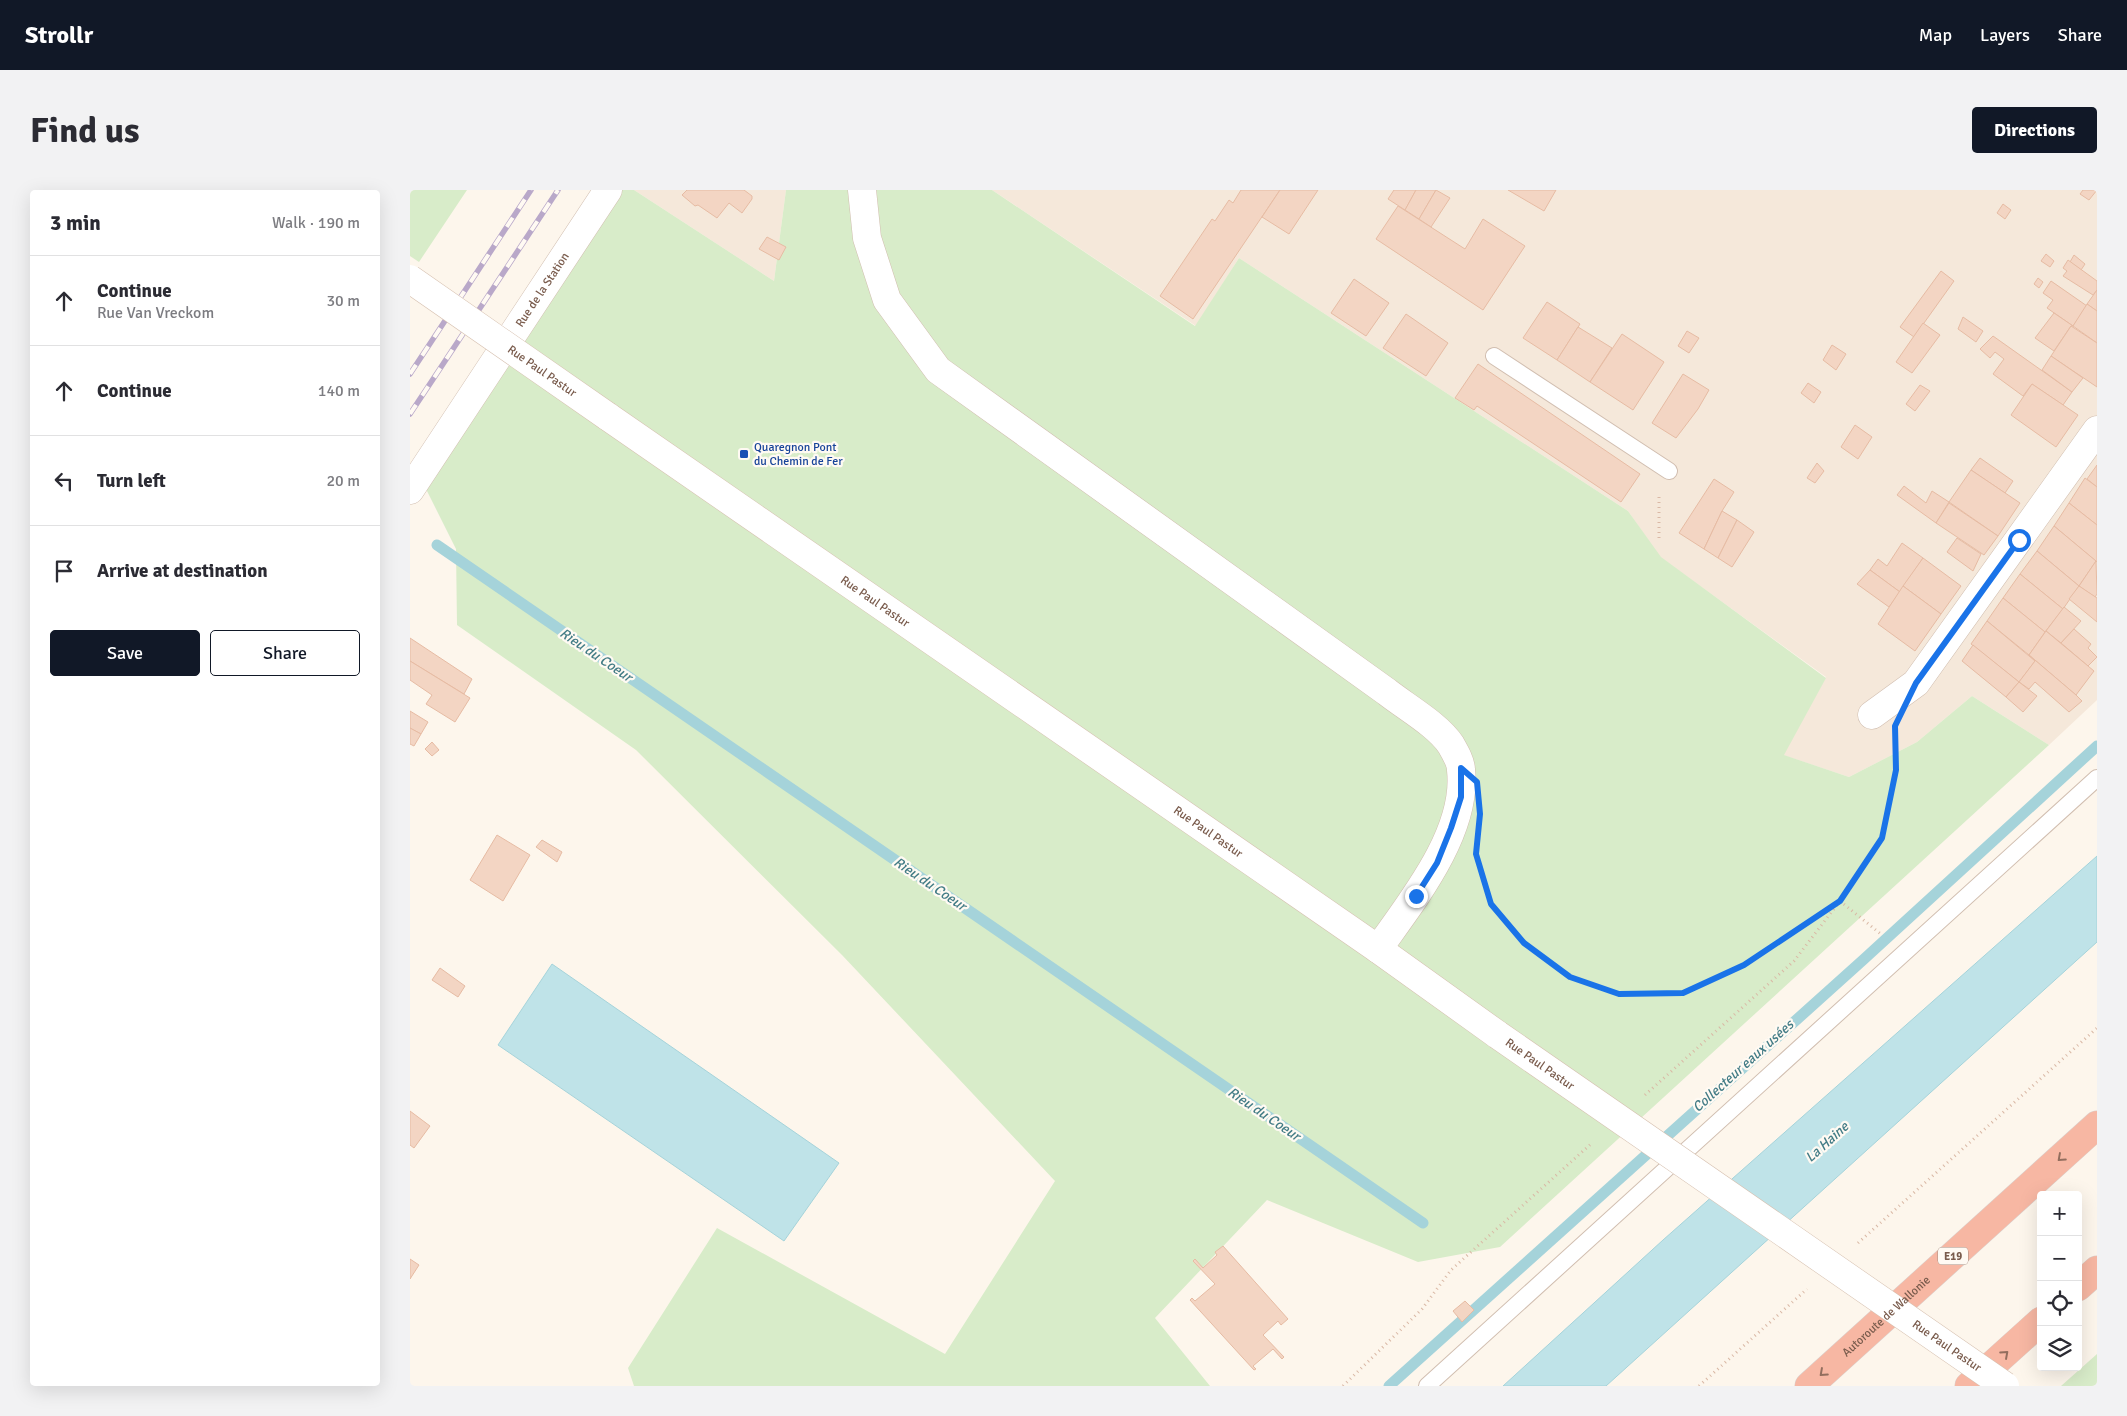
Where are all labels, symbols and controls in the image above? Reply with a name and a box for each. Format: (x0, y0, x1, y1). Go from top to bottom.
text: Strollr (25, 20, 93, 50)
text: Map (1919, 24, 1952, 46)
text: Layers (1980, 24, 2030, 46)
text: Share (2058, 24, 2102, 46)
button: Directions (1972, 107, 2097, 153)
text: Find us (30, 109, 140, 152)
text: 3 min (50, 210, 101, 236)
text: Walk · 190 m (272, 213, 360, 233)
street label: Rue de la Station (512, 249, 572, 330)
text: Continue (97, 279, 172, 303)
icon: ahead (50, 287, 78, 315)
text: 30 m (326, 291, 360, 311)
text: Rue Van Vreckom (97, 303, 214, 323)
street label: Rue Paul Pastur (505, 342, 580, 400)
icon: ahead (50, 377, 78, 405)
text: Continue (97, 379, 172, 403)
text: 140 m (318, 381, 360, 401)
place label: Quaregnon Pont du Chemin de Fer (754, 440, 843, 469)
marker: Quaregnon Pont du Chemin de Fer (738, 448, 750, 460)
icon: left (50, 467, 78, 495)
text: Turn left (97, 469, 166, 493)
text: 20 m (326, 471, 360, 491)
route start (2008, 529, 2031, 552)
icon: arrive (50, 557, 78, 585)
text: Arrive at destination (97, 559, 268, 583)
street label: Rue Paul Pastur (838, 572, 913, 631)
water label: Rieu du Coeur (557, 625, 637, 686)
button: Save (50, 630, 200, 676)
button: Share (210, 630, 360, 676)
street label: Rue Paul Pastur (1171, 803, 1246, 861)
water label: Rieu du Coeur (891, 854, 971, 915)
route end (1405, 885, 1428, 908)
water label: Collecteur eaux usées (1689, 1015, 1798, 1116)
street label: Rue Paul Pastur (1503, 1035, 1578, 1093)
water label: Rieu du Coeur (1225, 1084, 1305, 1145)
water label: La Haine (1802, 1118, 1853, 1166)
one-way arrow (2057, 1152, 2066, 1161)
map controls (2037, 1191, 2082, 1371)
button: + (2037, 1191, 2082, 1236)
button: − (2037, 1236, 2082, 1281)
road number: E19 (1938, 1248, 1968, 1264)
street label: Autoroute de Wallonie (1839, 1272, 1933, 1360)
button: locate (2037, 1281, 2082, 1326)
street label: Rue Paul Pastur (1909, 1317, 1985, 1375)
button: layers (2037, 1326, 2082, 1371)
one-way arrow (1999, 1350, 2008, 1359)
one-way arrow (1820, 1367, 1829, 1376)

